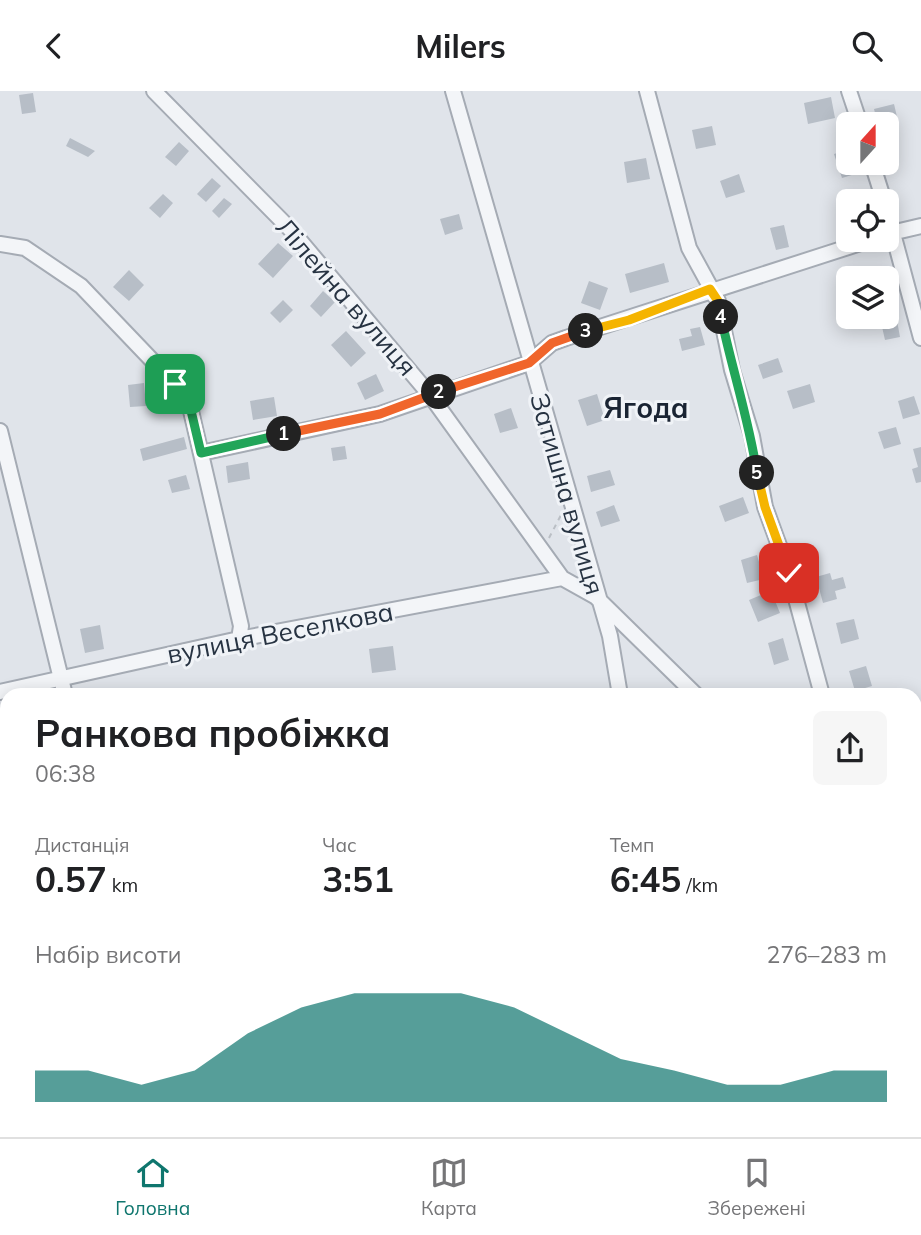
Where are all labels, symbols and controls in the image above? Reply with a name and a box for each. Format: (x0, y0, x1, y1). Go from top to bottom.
text: Milers (415, 26, 506, 66)
icon: back (35, 27, 73, 65)
icon: search (848, 27, 886, 65)
north arrow (836, 112, 900, 175)
map controls (836, 112, 899, 329)
button: locate (836, 189, 899, 252)
street label: Лілейна вулиця (269, 211, 424, 382)
button: layers (836, 266, 899, 329)
pin: 4 (704, 299, 738, 335)
text: 4 (715, 304, 726, 328)
pin: 3 (568, 313, 604, 349)
text: 3 (580, 318, 591, 342)
pin (145, 354, 205, 414)
icon: arrive (156, 365, 194, 403)
pin: 2 (422, 375, 457, 409)
text: 2 (433, 379, 444, 403)
street label: Затишна вулиця (523, 389, 612, 599)
district label: Ягода (603, 390, 689, 425)
pin: 1 (266, 417, 302, 451)
text: 1 (278, 421, 289, 445)
pin: 5 (740, 455, 774, 491)
text: 5 (751, 460, 762, 484)
pin (759, 543, 819, 603)
icon: check (770, 554, 808, 592)
street label: вулиця Веселкова (164, 594, 396, 671)
text: Ранкова пробіжка (35, 709, 391, 757)
button: share (813, 711, 887, 785)
text: 06:38 (35, 759, 95, 788)
text: Дистанція (35, 833, 130, 857)
text: Час (322, 833, 357, 857)
text: Темп (610, 833, 654, 857)
text: 0.57 (35, 857, 107, 901)
text: 3:51 (322, 857, 394, 901)
text: 6:45 (610, 857, 681, 901)
text: km (107, 873, 138, 897)
text: /km (681, 873, 718, 897)
text: Набір висоти (35, 940, 181, 969)
text: 276–283 m (766, 940, 887, 969)
tab: Головна (115, 1154, 190, 1220)
tab: Карта (421, 1154, 477, 1220)
tab: Збережені (708, 1154, 806, 1220)

